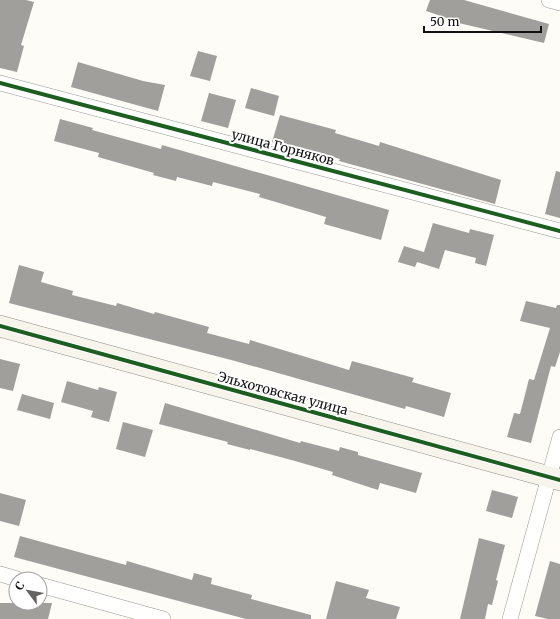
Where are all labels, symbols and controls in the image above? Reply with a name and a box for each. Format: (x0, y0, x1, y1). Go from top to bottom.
scale bar (424, 8, 541, 34)
text: 50 m (430, 14, 459, 29)
street label: улица Горняков (230, 126, 336, 169)
street label: Эльхотовская улица (216, 368, 350, 419)
north arrow (8, 571, 48, 611)
text: С (12, 579, 27, 593)

